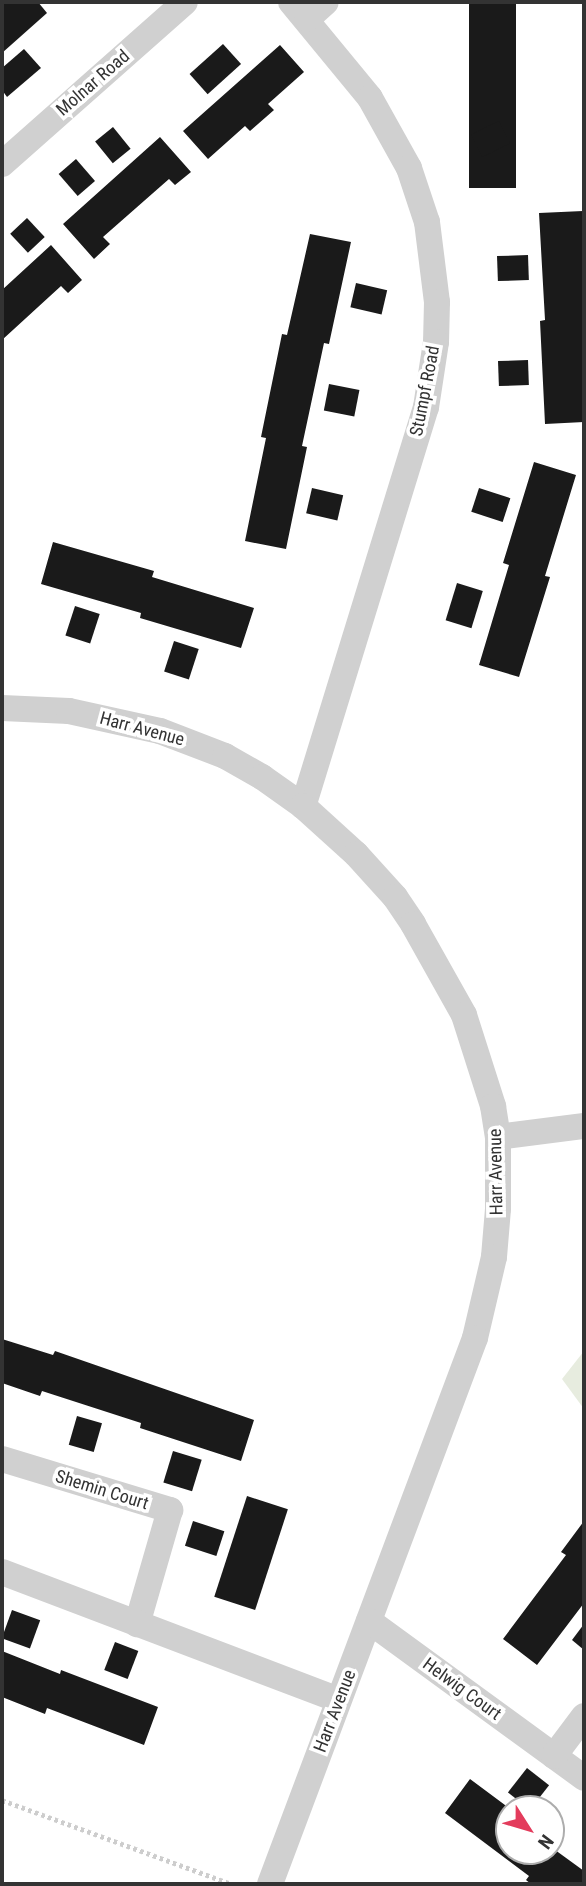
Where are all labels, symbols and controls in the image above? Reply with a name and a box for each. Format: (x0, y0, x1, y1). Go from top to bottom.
street label: Molnar Road (52, 45, 134, 121)
street label: Stumpf Road (406, 344, 444, 438)
street label: Harr Avenue (97, 707, 187, 751)
street label: Harr Avenue (484, 1128, 508, 1216)
street label: Shemin Court (53, 1466, 151, 1514)
street label: Helwig Court (419, 1653, 505, 1725)
street label: Harr Avenue (309, 1667, 361, 1755)
north arrow (495, 1795, 565, 1865)
text: N (533, 1830, 558, 1853)

